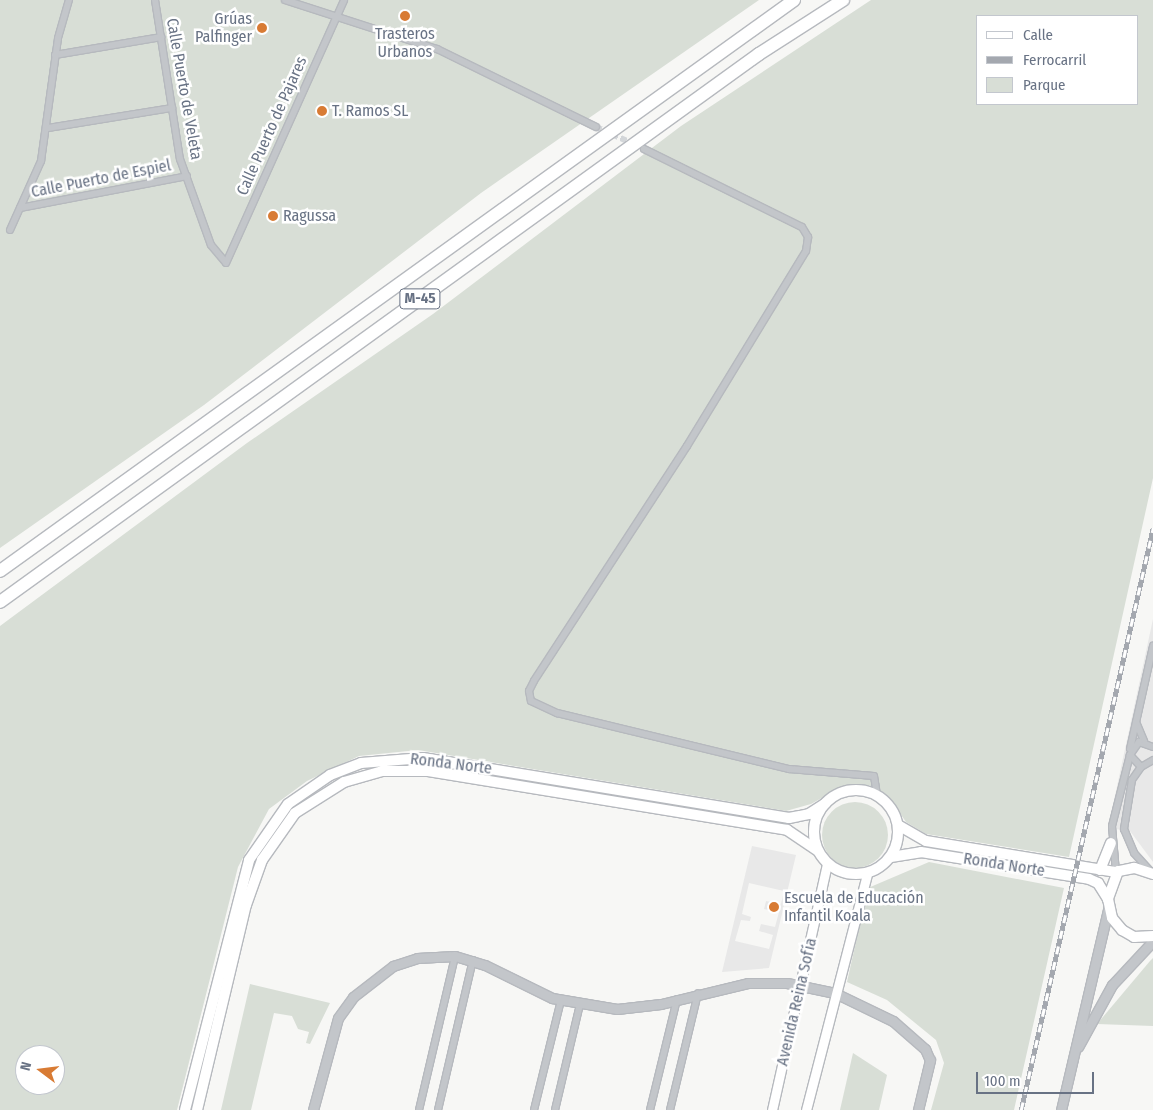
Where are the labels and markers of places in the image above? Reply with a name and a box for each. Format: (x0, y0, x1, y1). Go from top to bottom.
place label: Grúas Palfinger (195, 9, 252, 47)
marker: Trasteros Urbanos (399, 10, 411, 22)
marker: Grúas Palfinger (256, 22, 268, 34)
place label: Trasteros Urbanos (375, 24, 435, 62)
place label: T. Ramos SL (332, 101, 408, 121)
marker: T. Ramos SL (316, 105, 328, 117)
place label: Ragussa (283, 206, 336, 226)
marker: Ragussa (267, 210, 279, 222)
place label: Escuela de Educación Infantil Koala (784, 888, 924, 926)
marker: Escuela de Educación Infantil Koala (768, 901, 780, 913)

